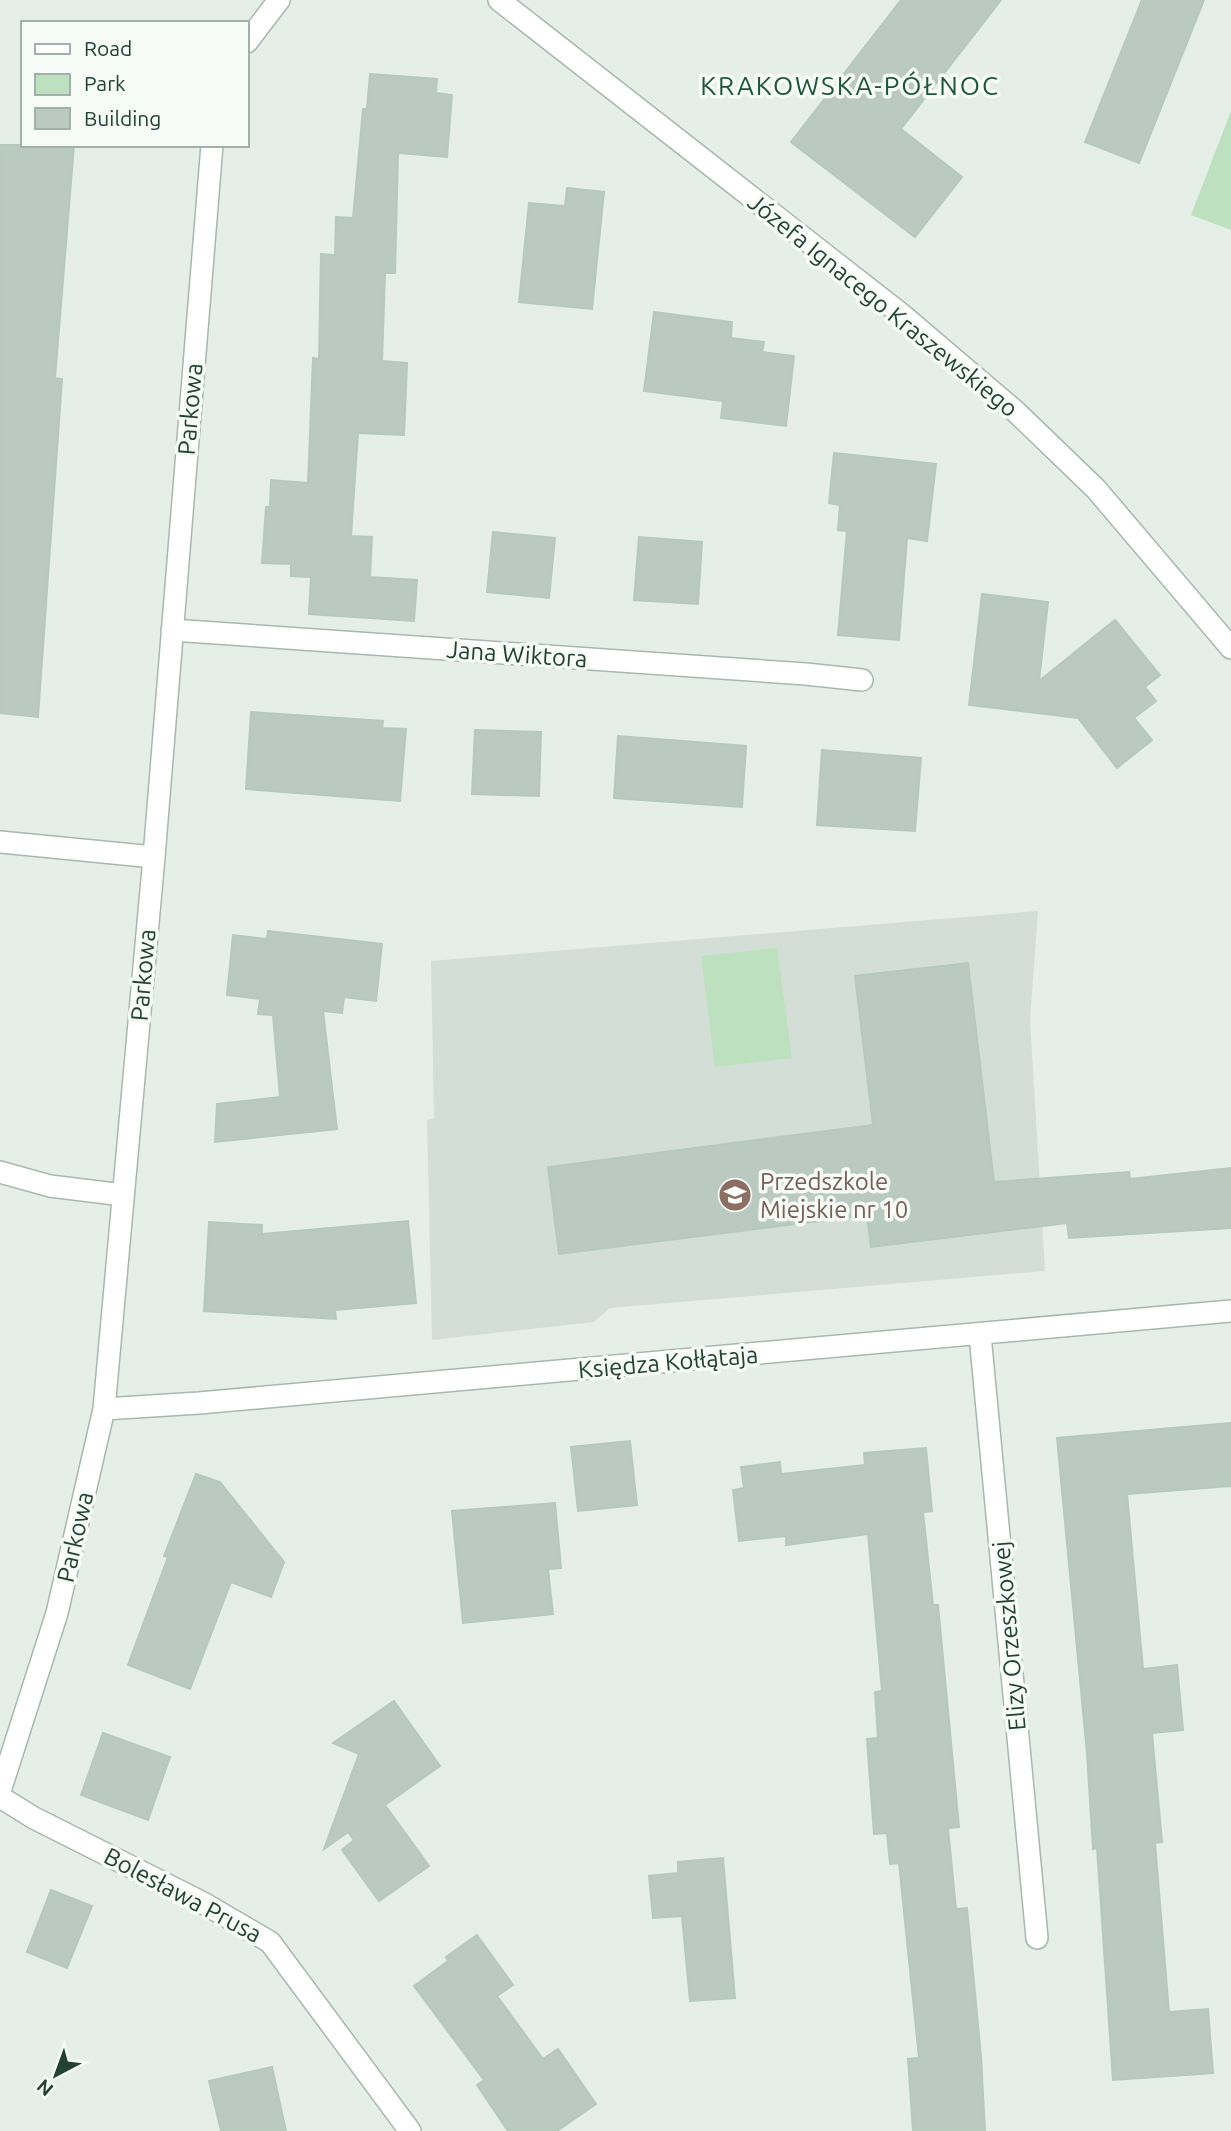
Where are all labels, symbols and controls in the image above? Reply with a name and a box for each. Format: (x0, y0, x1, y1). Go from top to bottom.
legend (21, 21, 248, 147)
text: Road (84, 36, 132, 60)
text: Park (84, 71, 126, 95)
district label: KRAKOWSKA-PÓŁNOC (700, 71, 1000, 100)
text: Building (84, 106, 161, 130)
street label: Józefa Ignacego Kraszewskiego (743, 188, 1023, 422)
street label: Parkowa (173, 362, 207, 456)
street label: Jana Wiktora (446, 636, 588, 672)
street label: Parkowa (126, 928, 160, 1022)
place label: Przedszkole Miejskie nr 10 (760, 1168, 908, 1223)
school or university icon: Przedszkole Miejskie nr 10 (716, 1176, 754, 1214)
street label: Księdza Kołłątaja (577, 1341, 759, 1383)
street label: Parkowa (51, 1489, 99, 1585)
street label: Elizy Orzeszkowej (987, 1540, 1031, 1732)
street label: Bolesława Prusa (100, 1842, 266, 1948)
north arrow (21, 2040, 91, 2110)
text: N (32, 2075, 57, 2101)

